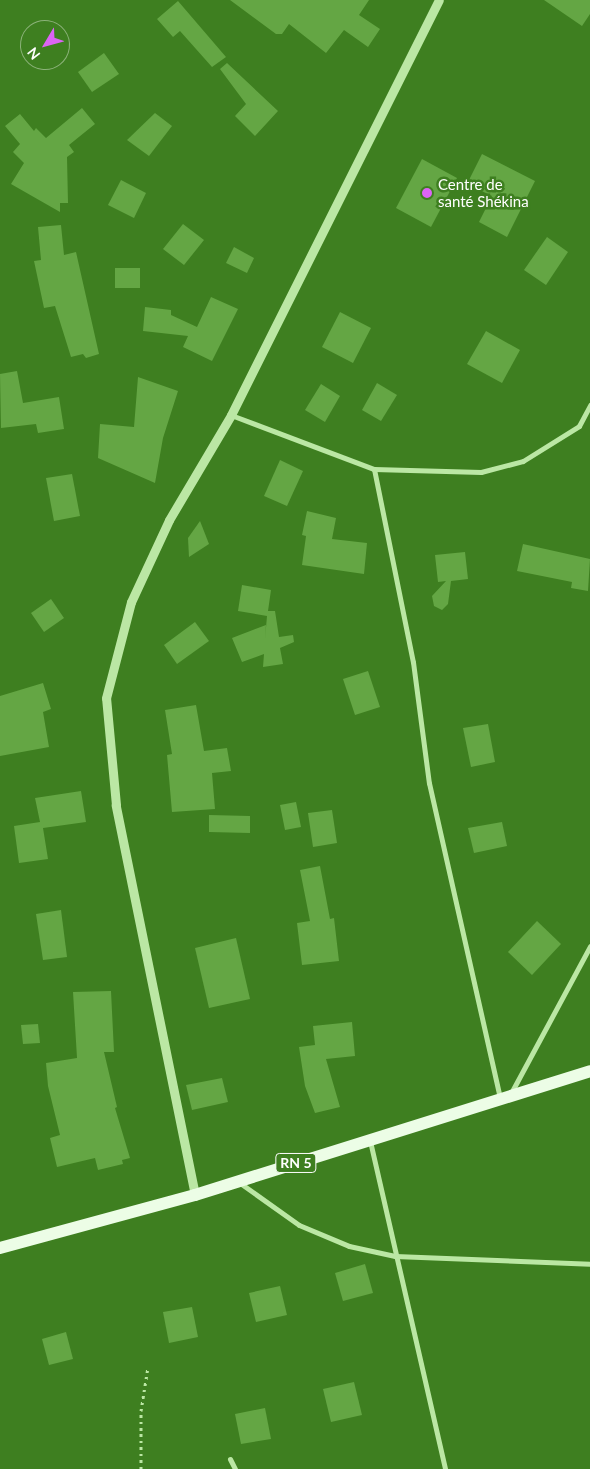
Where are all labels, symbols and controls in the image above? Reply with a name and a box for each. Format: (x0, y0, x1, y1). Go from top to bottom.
north arrow (20, 20, 70, 70)
text: N (23, 44, 43, 63)
place label: Centre de santé Shékina (438, 175, 529, 210)
marker: Centre de santé Shékina (420, 186, 434, 200)
road number: RN 5 (275, 1152, 317, 1174)

